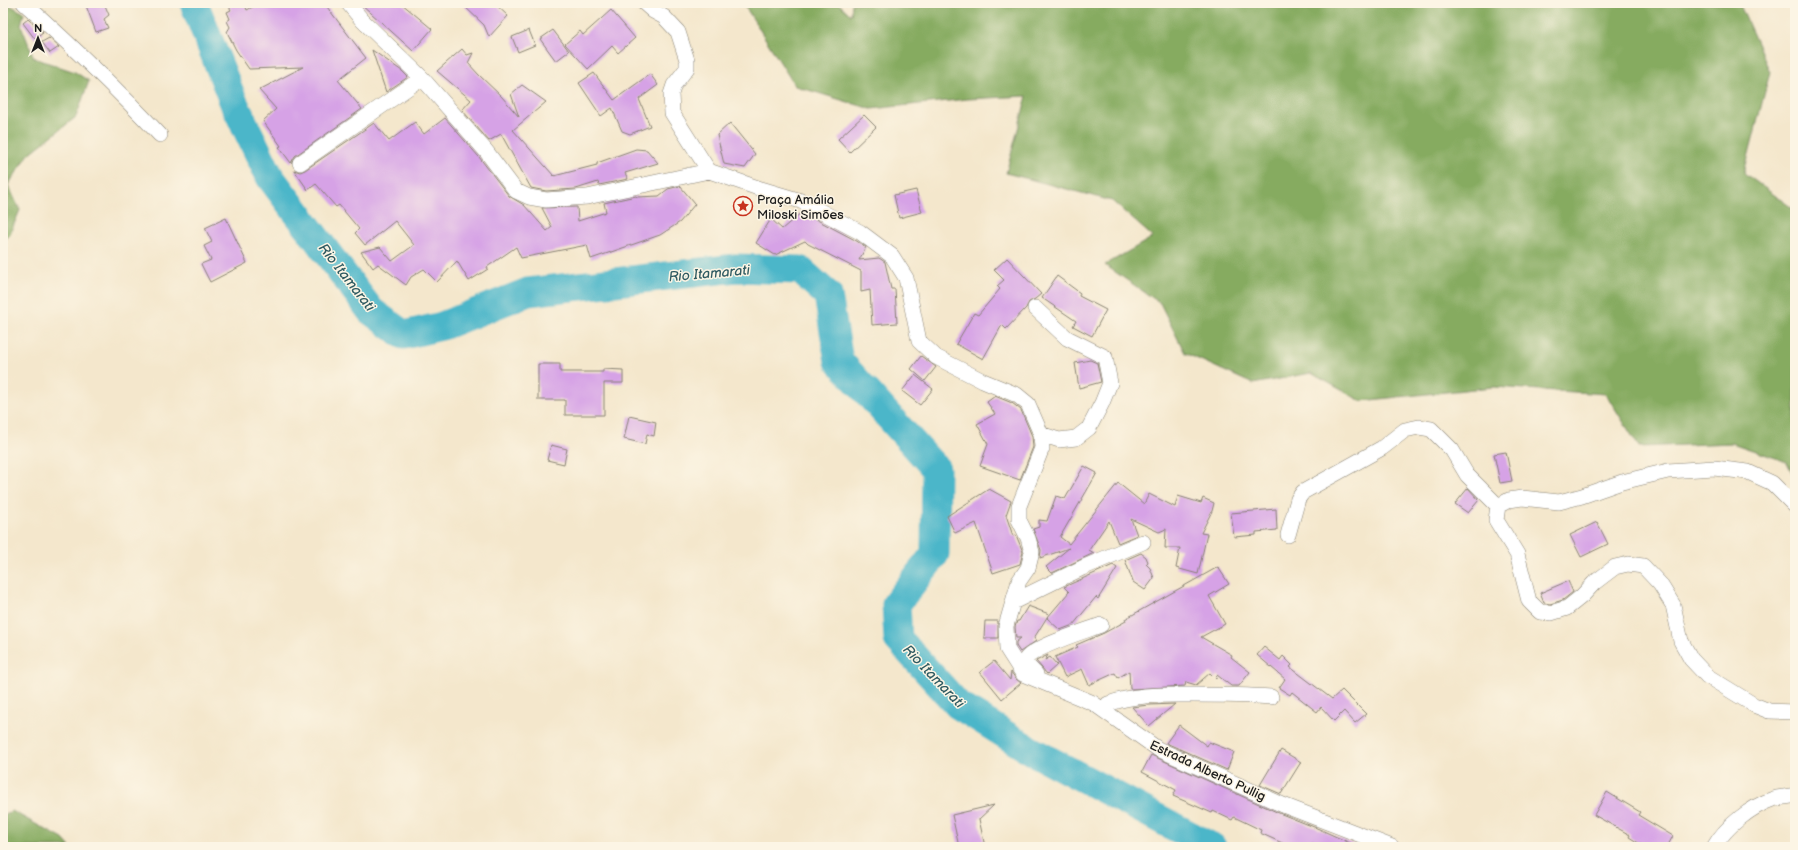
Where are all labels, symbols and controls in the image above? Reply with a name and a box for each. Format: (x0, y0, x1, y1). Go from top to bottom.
north arrow (18, 18, 58, 58)
text: N (34, 22, 42, 35)
place label: Praça Amália Miloski Simões (757, 192, 844, 223)
place icon: Praça Amália Miloski Simões (732, 195, 754, 217)
water label: Rio Itamarati (315, 240, 379, 315)
water label: Rio Itamarati (668, 261, 751, 286)
water label: Rio Itamarati (899, 641, 969, 712)
street label: Estrada Alberto Pullig (1147, 737, 1268, 805)

